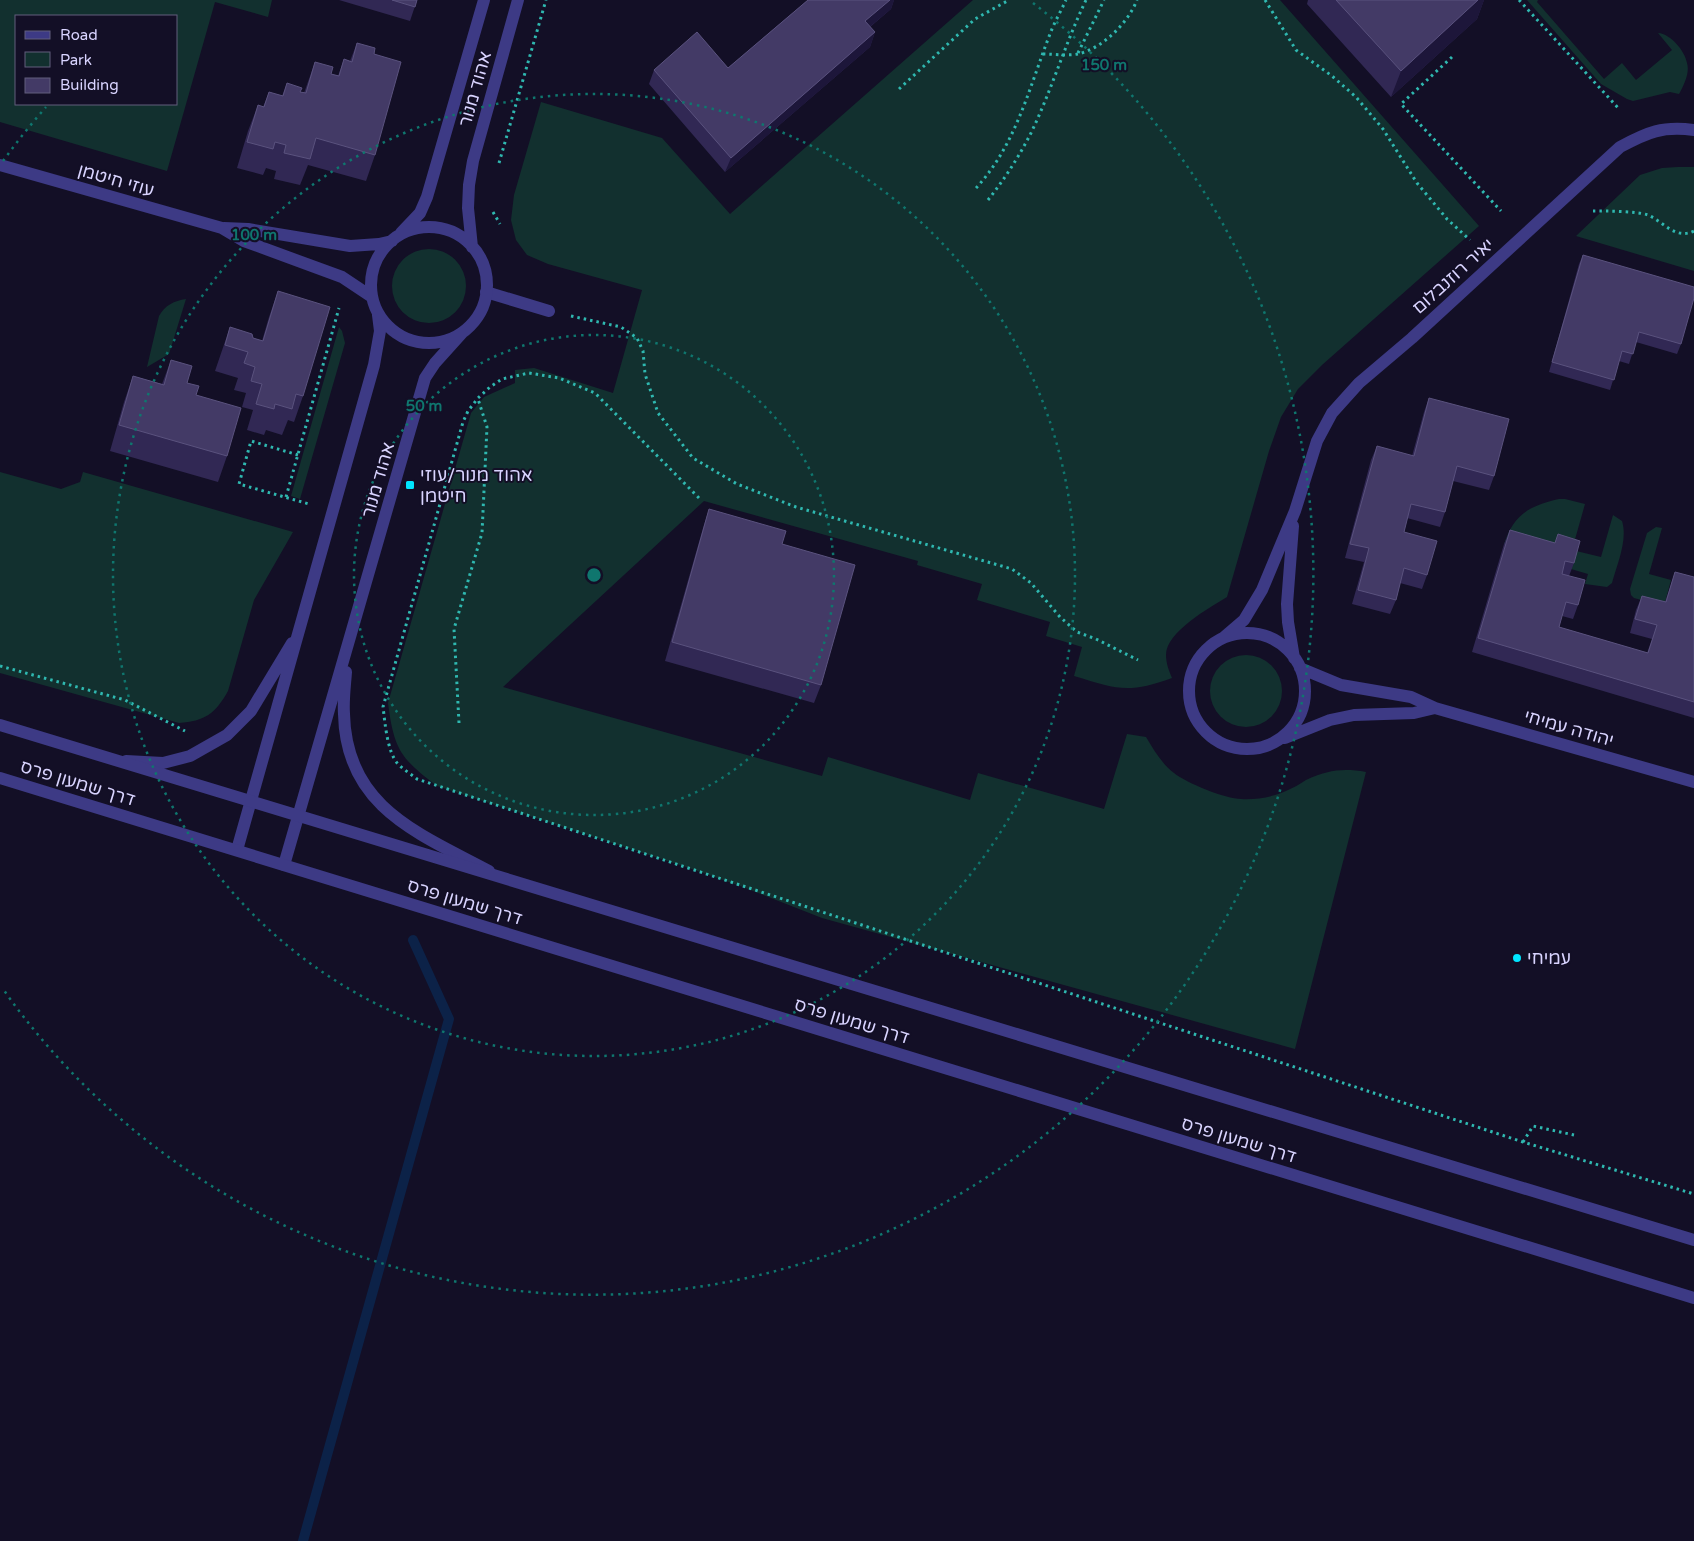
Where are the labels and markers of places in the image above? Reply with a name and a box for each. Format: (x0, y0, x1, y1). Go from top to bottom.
place label: אהוד מנור/עוזי חיטמן (420, 464, 533, 507)
marker: אהוד מנור/עוזי חיטמן (404, 479, 416, 491)
centre of rings (585, 566, 603, 584)
place label: עמיחי (1527, 947, 1571, 969)
marker: עמיחי (1511, 952, 1523, 964)

